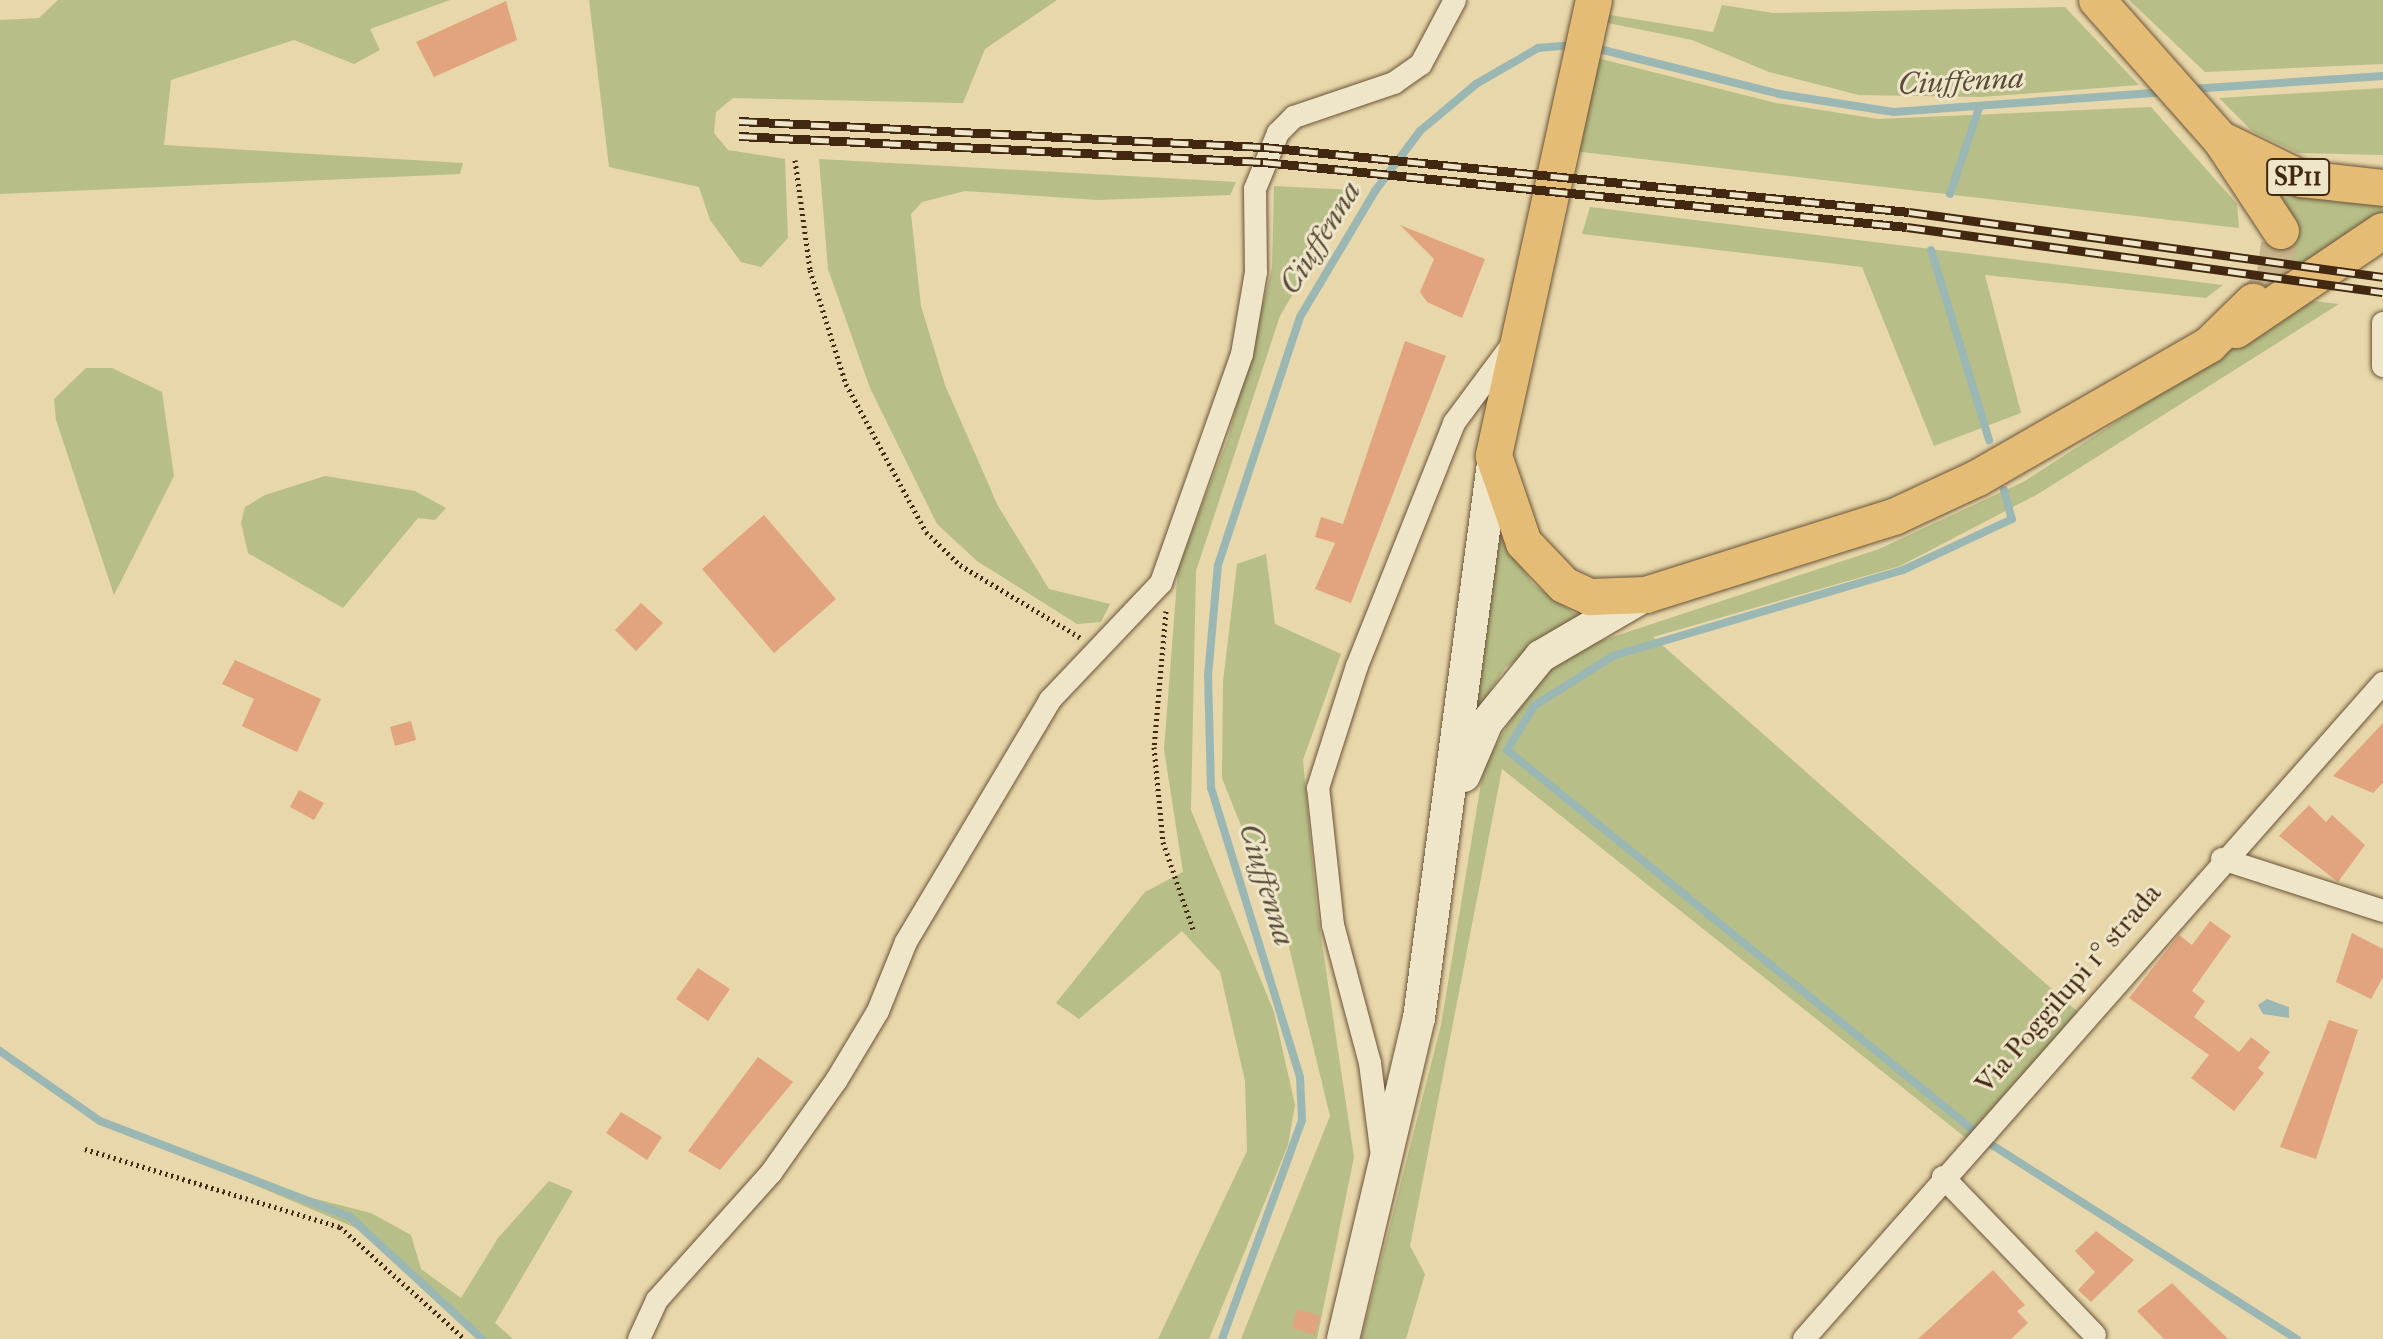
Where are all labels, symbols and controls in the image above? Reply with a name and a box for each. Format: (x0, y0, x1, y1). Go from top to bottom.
water label: Ciuffenna (1897, 61, 2025, 103)
road number: SP11 (2266, 155, 2330, 199)
water label: Ciuffenna (1272, 175, 1370, 301)
water label: Ciuffenna (1230, 820, 1302, 950)
street label: Via Poggilupi 1° strada (1968, 876, 2168, 1100)

